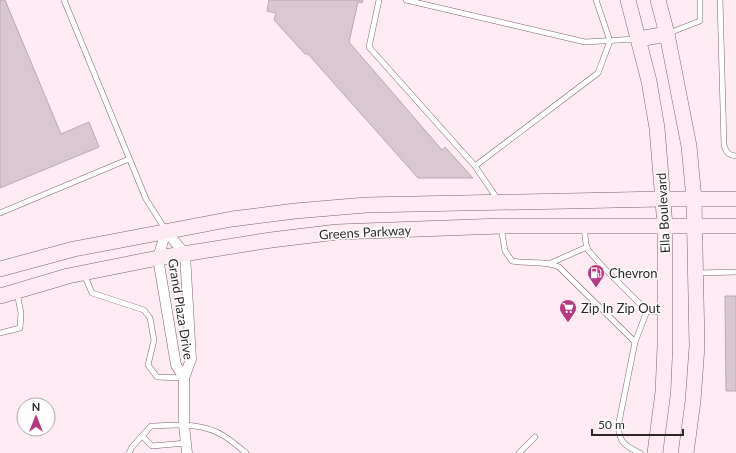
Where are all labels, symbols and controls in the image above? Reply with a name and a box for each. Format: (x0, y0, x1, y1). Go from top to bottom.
street label: Ella Boulevard (653, 172, 673, 254)
street label: Greens Parkway (318, 222, 412, 242)
street label: Grand Plaza Drive (165, 257, 197, 361)
fuel station icon: Chevron (586, 263, 606, 288)
place label: Chevron (609, 265, 657, 281)
supermarket icon: Zip In Zip Out (558, 298, 578, 323)
place label: Zip In Zip Out (581, 300, 661, 316)
north arrow (16, 397, 56, 437)
text: N (32, 400, 40, 413)
scale bar (592, 411, 683, 437)
text: 50 m (598, 417, 625, 432)

